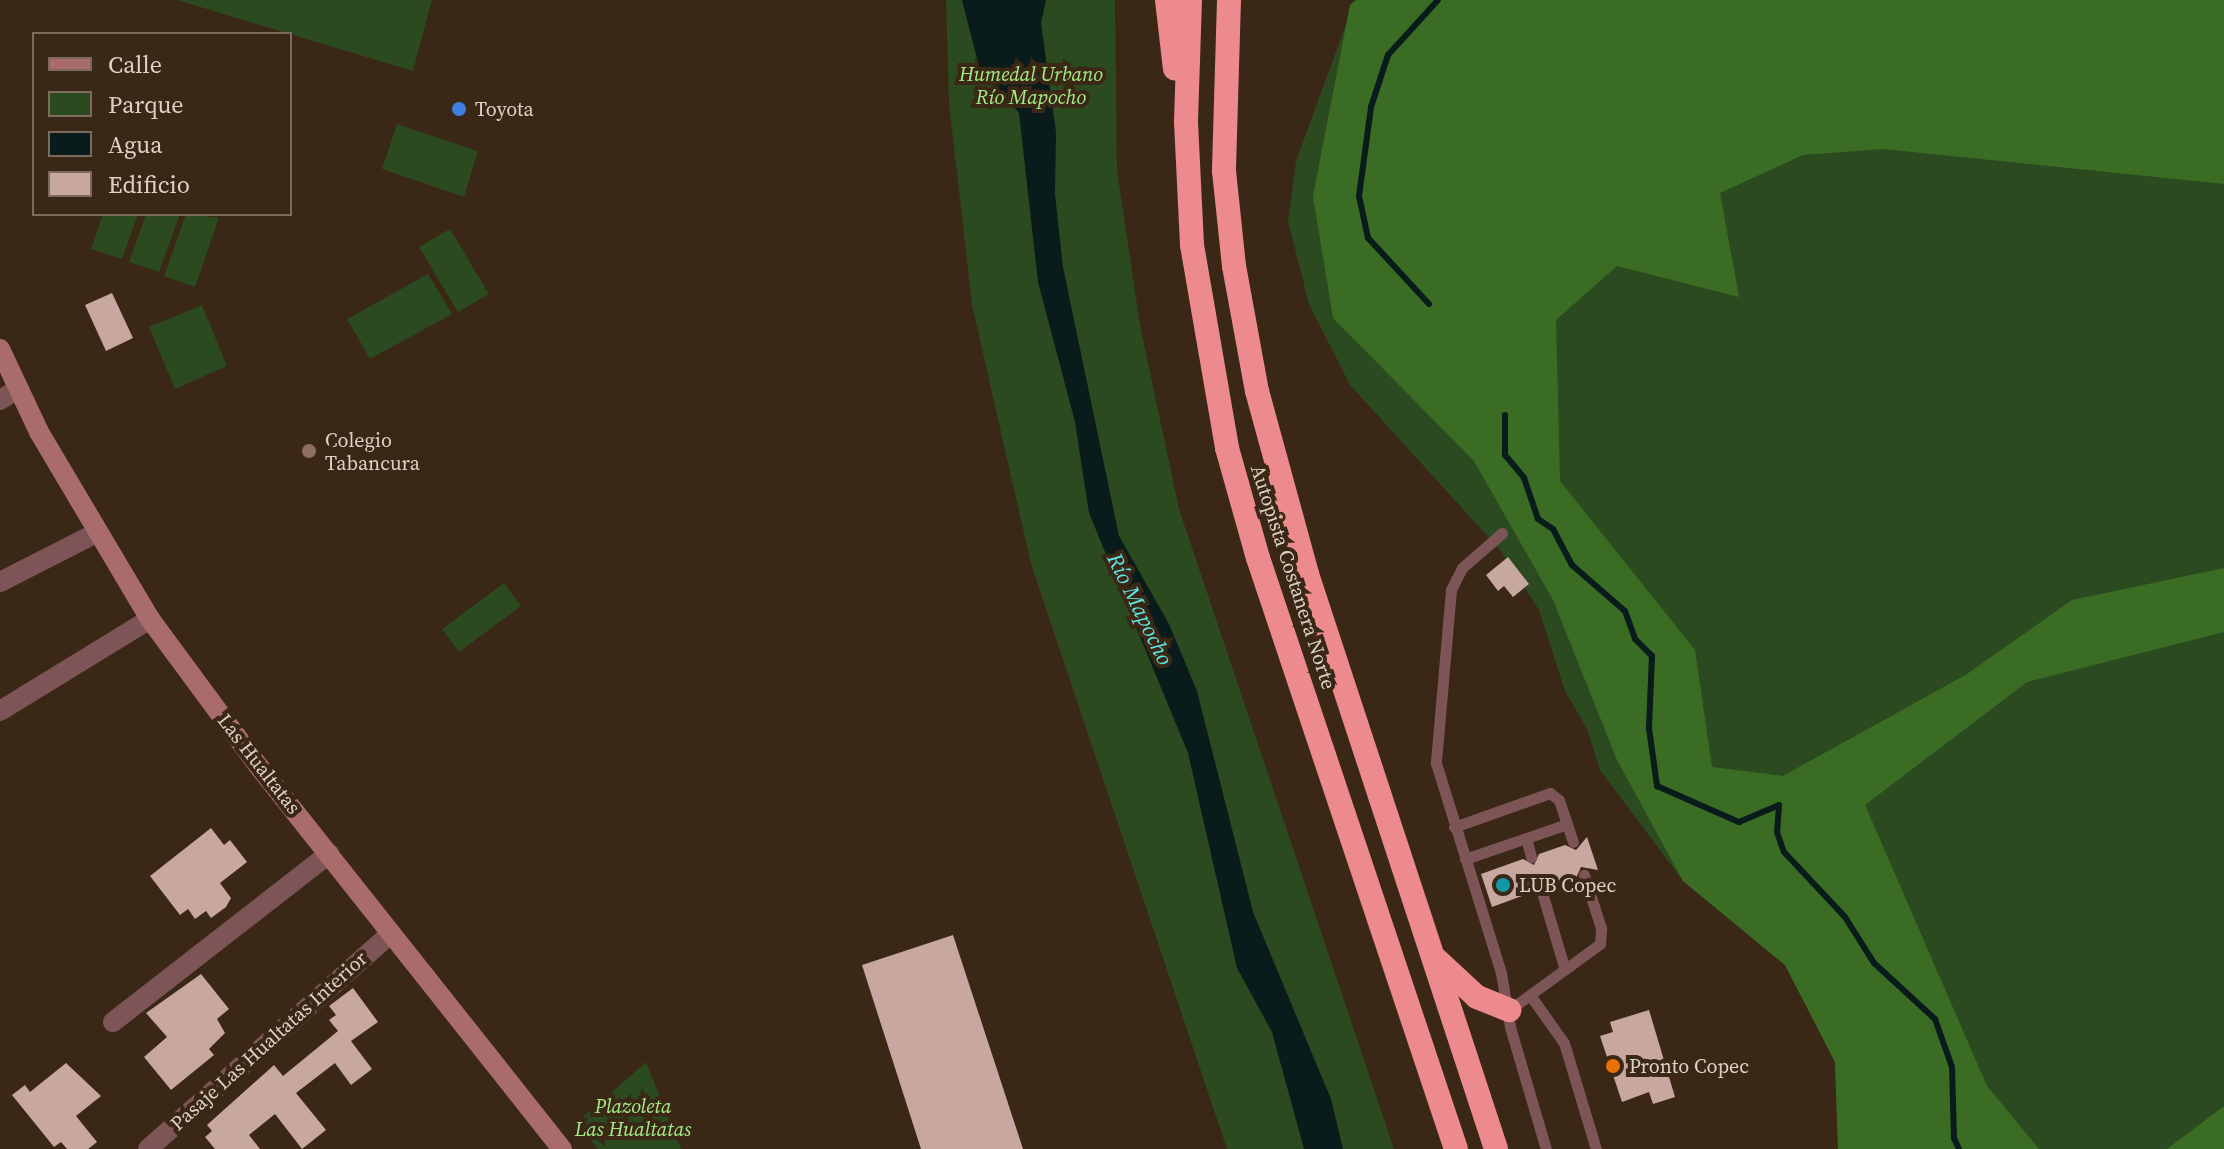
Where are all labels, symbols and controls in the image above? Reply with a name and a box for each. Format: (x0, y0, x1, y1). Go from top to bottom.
legend (32, 32, 292, 216)
text: Calle (108, 48, 162, 81)
park label: Humedal Urbano Río Mapocho (959, 62, 1103, 109)
text: Parque (108, 88, 184, 121)
place label: Toyota (475, 97, 534, 121)
marker: Toyota (450, 100, 468, 118)
text: Agua (108, 128, 163, 161)
text: Edificio (108, 168, 190, 201)
place label: Colegio Tabancura (325, 428, 420, 475)
marker: Colegio Tabancura (300, 442, 318, 460)
street label: Autopista Costanera Norte (1245, 462, 1341, 692)
water label: Río Mapocho (1102, 549, 1178, 669)
street label: Las Hualtatas (212, 709, 306, 819)
place label: LUB Copec (1519, 873, 1616, 897)
marker: LUB Copec (1494, 876, 1512, 894)
street label: Pasaje Las Hualtatas Interior (166, 946, 372, 1136)
place label: Pronto Copec (1629, 1054, 1749, 1078)
marker: Pronto Copec (1604, 1057, 1622, 1075)
park label: Plazoleta Las Hualtatas (575, 1094, 691, 1141)

